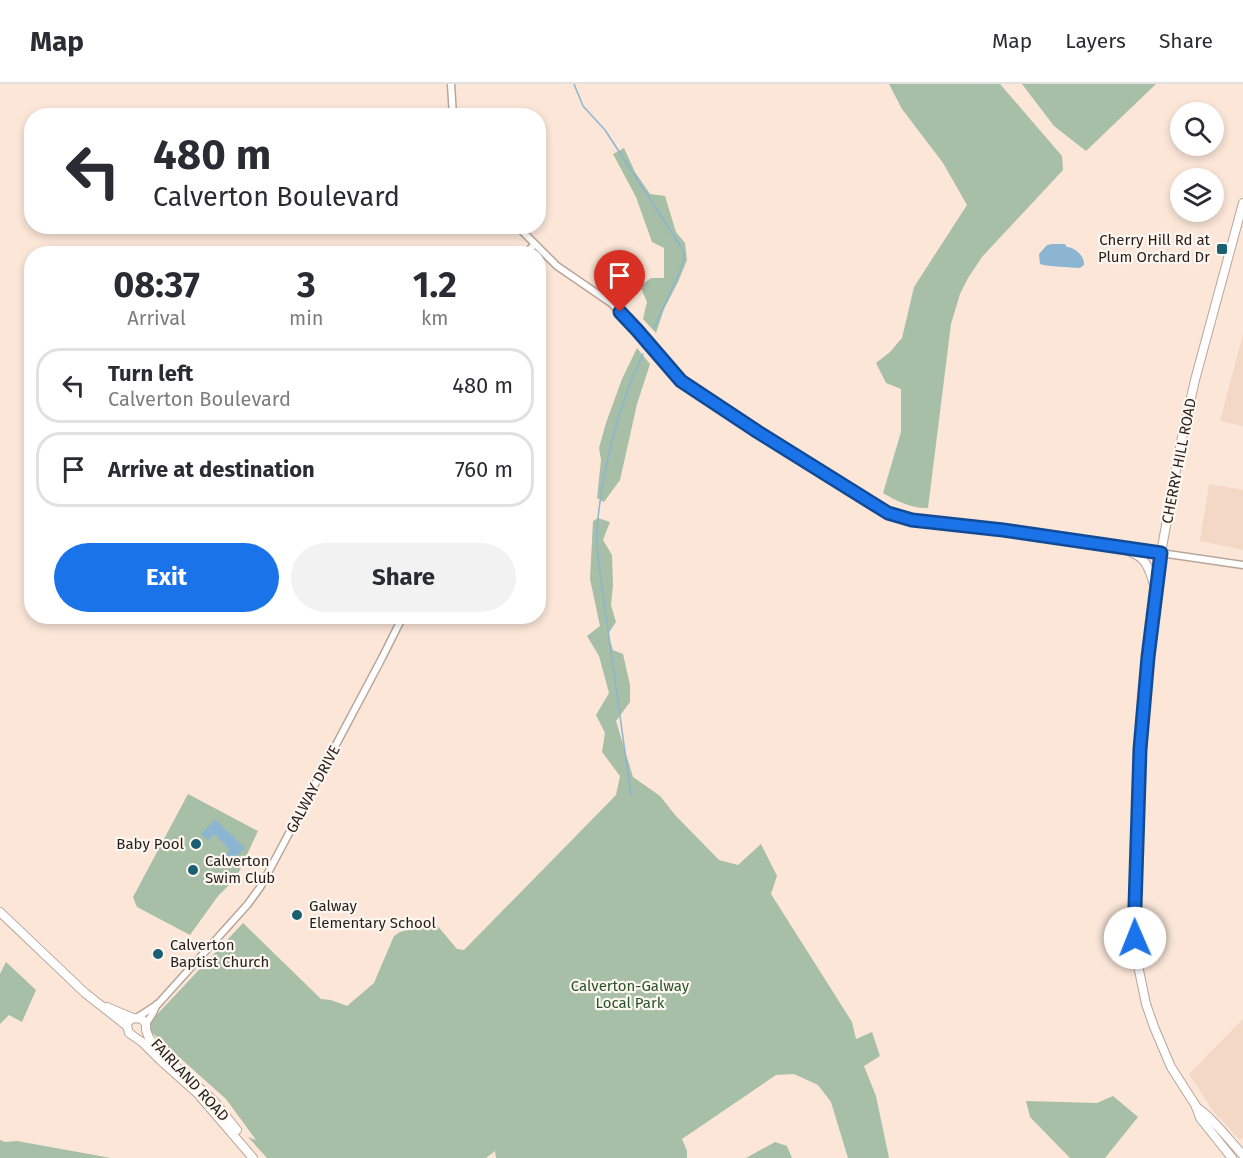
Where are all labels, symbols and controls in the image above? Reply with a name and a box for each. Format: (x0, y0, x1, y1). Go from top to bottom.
text: Map (30, 25, 84, 58)
text: Map (992, 28, 1032, 54)
text: Layers (1065, 28, 1126, 54)
text: Share (1159, 28, 1213, 54)
map controls (1170, 102, 1224, 222)
button: search (1170, 102, 1224, 156)
text: 480 m (153, 130, 271, 180)
icon: left (54, 132, 132, 210)
button: layers (1170, 168, 1224, 222)
text: Calverton Boulevard (153, 181, 400, 213)
place label: Cherry Hill Rd at Plum Orchard Dr (1098, 231, 1211, 266)
marker: Cherry Hill Rd at Plum Orchard Dr (1215, 242, 1229, 256)
pin (594, 250, 645, 312)
icon: arrive (603, 259, 636, 292)
text: 08:37 (113, 263, 200, 307)
text: 3 (297, 263, 316, 307)
text: 1.2 (413, 263, 457, 307)
text: Arrival (127, 306, 186, 330)
text: min (289, 306, 324, 330)
text: km (421, 306, 448, 330)
text: Turn left (108, 360, 193, 387)
icon: left (57, 369, 90, 402)
text: 480 m (452, 372, 513, 399)
text: Calverton Boulevard (108, 387, 291, 411)
street label: CHERRY HILL ROAD (1158, 397, 1200, 525)
icon: arrive (57, 453, 90, 486)
text: Arrive at destination (108, 456, 315, 483)
text: 760 m (455, 456, 513, 483)
button: Exit (54, 543, 279, 612)
button: Share (291, 543, 516, 612)
street label: GALWAY DRIVE (282, 742, 344, 836)
place label: Baby Pool (116, 835, 185, 853)
marker: Baby Pool (189, 837, 203, 851)
place label: Calverton Swim Club (205, 852, 275, 887)
marker: Calverton Swim Club (186, 863, 200, 877)
place label: Galway Elementary School (309, 897, 437, 932)
position arrow (1103, 906, 1167, 970)
marker: Galway Elementary School (290, 908, 304, 922)
place label: Calverton Baptist Church (170, 936, 269, 971)
marker: Calverton Baptist Church (151, 947, 165, 961)
park label: Calverton-Galway Local Park (571, 977, 690, 1012)
street label: FAIRLAND ROAD (147, 1035, 233, 1125)

